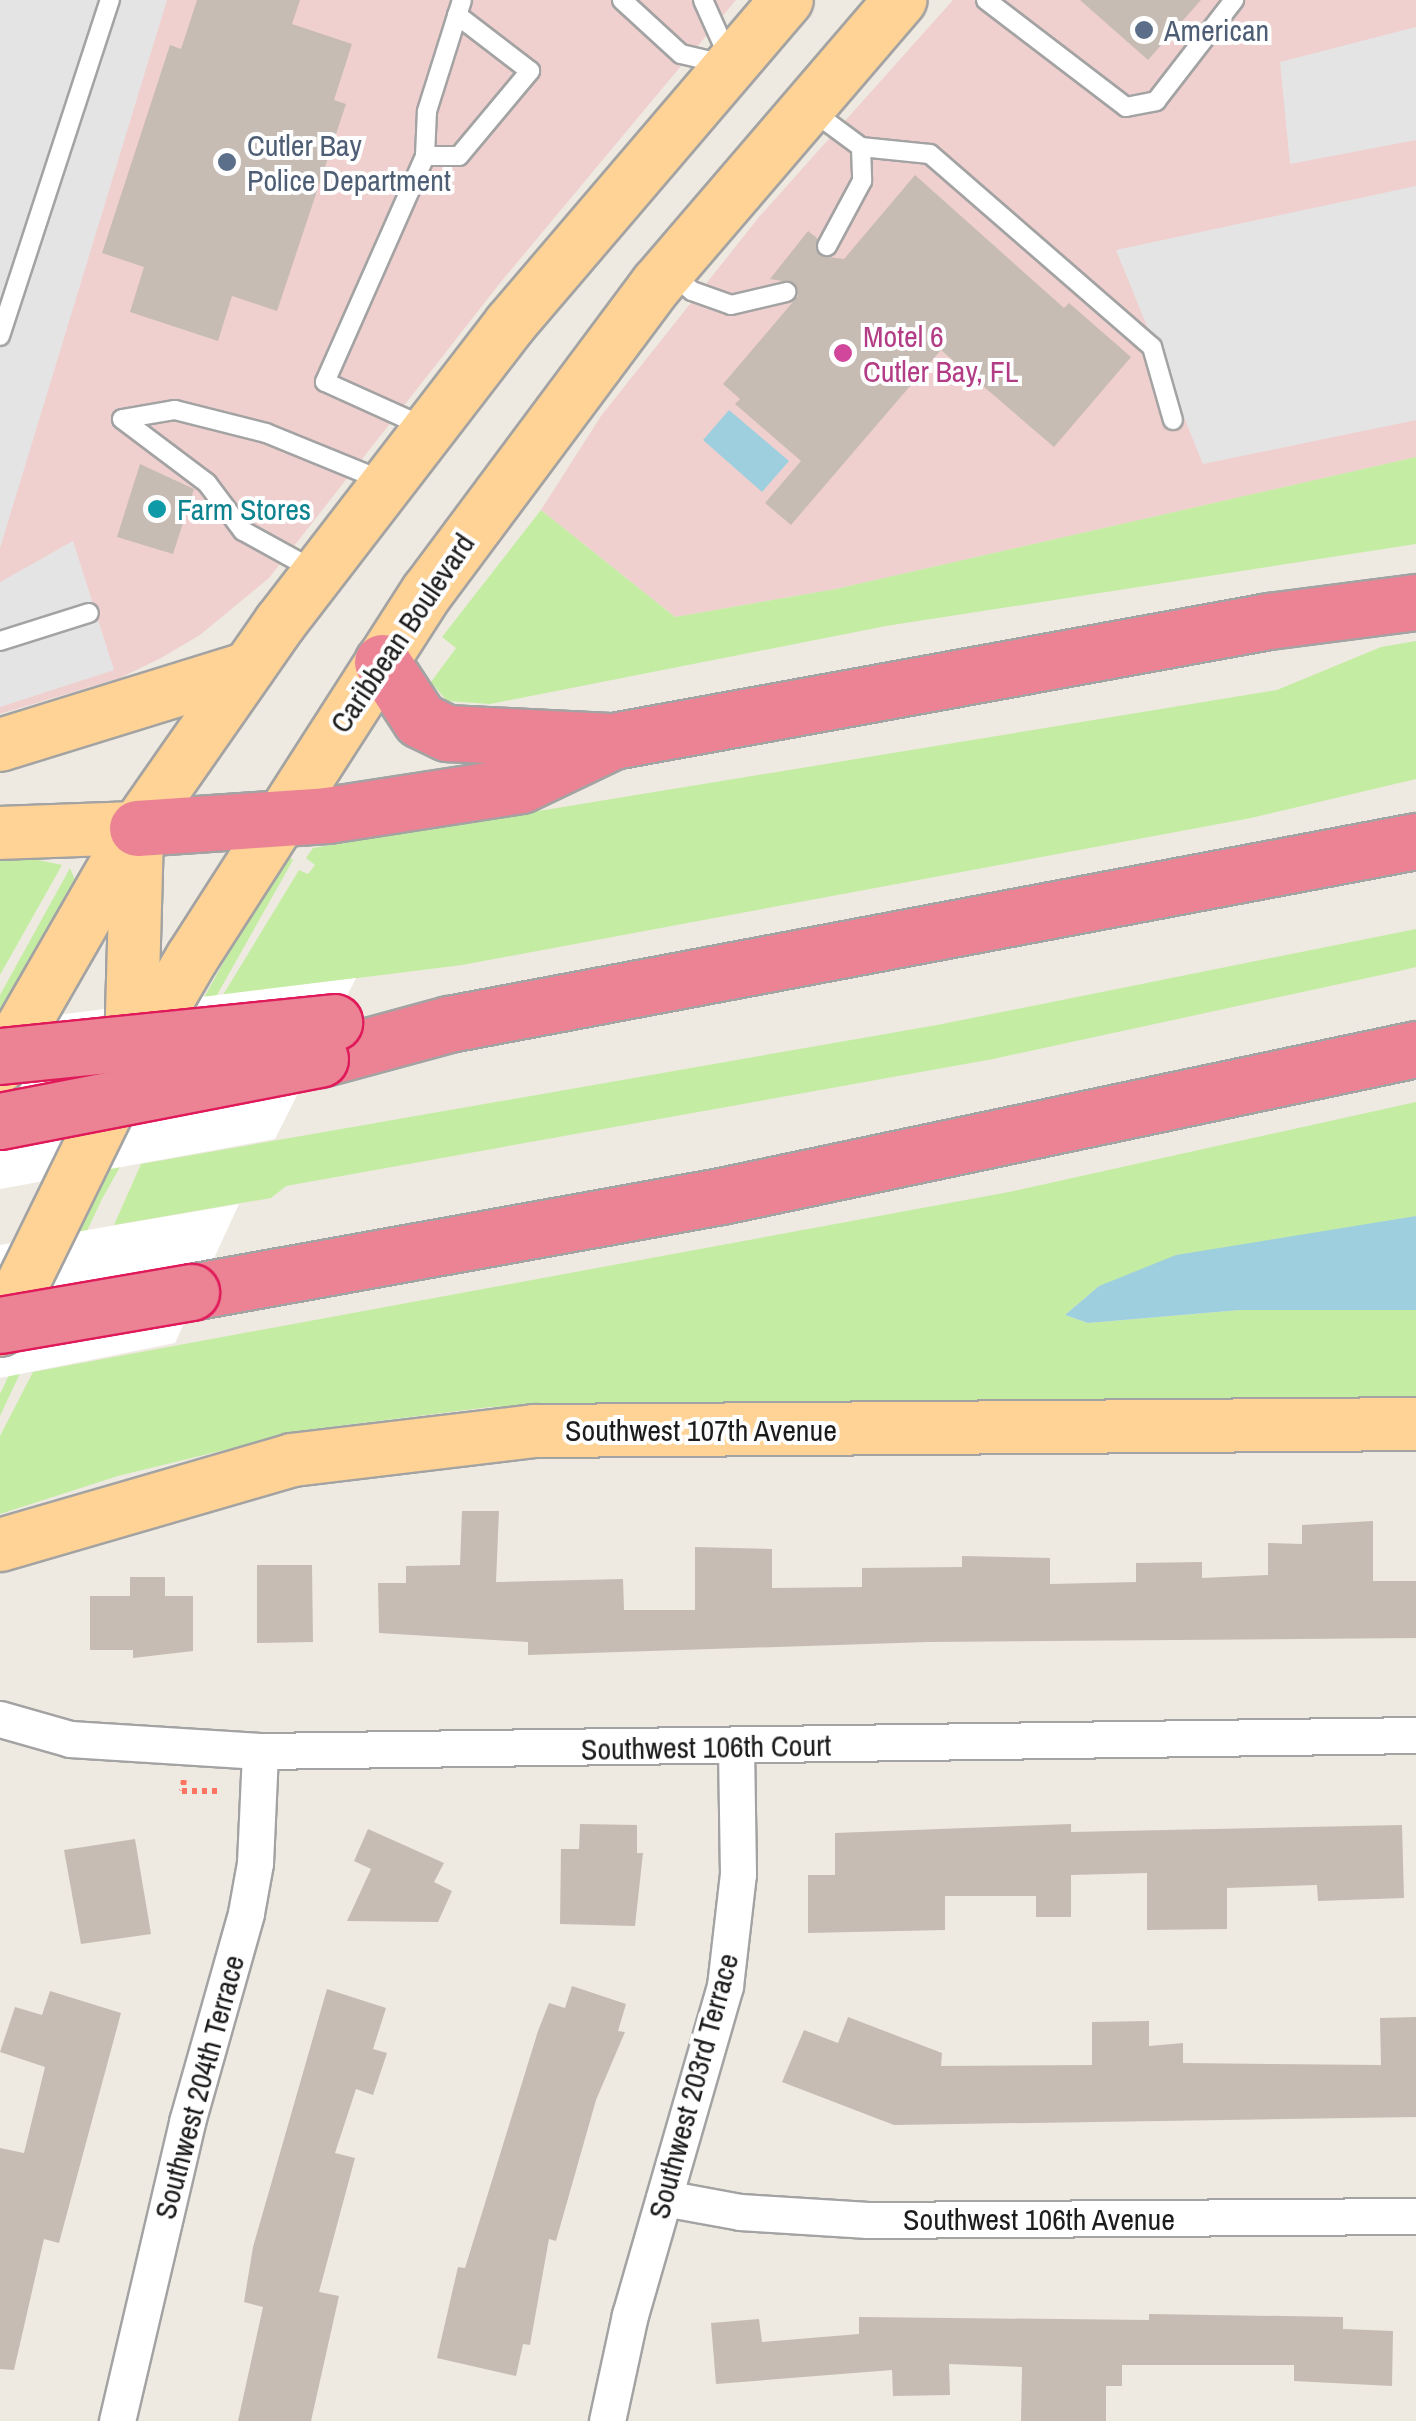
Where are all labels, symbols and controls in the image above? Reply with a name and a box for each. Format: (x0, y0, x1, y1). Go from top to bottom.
place label: American (1164, 12, 1269, 48)
marker: American (1133, 19, 1155, 41)
place label: Cutler Bay Police Department (247, 127, 451, 198)
marker: Cutler Bay Police Department (216, 151, 238, 173)
place label: Motel 6 Cutler Bay, FL (863, 318, 1018, 388)
marker: Motel 6 Cutler Bay, FL (832, 342, 854, 364)
place label: Farm Stores (177, 491, 311, 527)
marker: Farm Stores (146, 498, 168, 520)
street label: Caribbean Boulevard (322, 527, 482, 739)
street label: Southwest 107th Avenue (564, 1412, 838, 1448)
street label: Southwest 106th Court (581, 1727, 831, 1767)
street label: Southwest 203rd Terrace (640, 1949, 746, 2223)
street label: Southwest 204th Terrace (146, 1951, 252, 2223)
street label: Southwest 106th Avenue (902, 2201, 1176, 2237)

